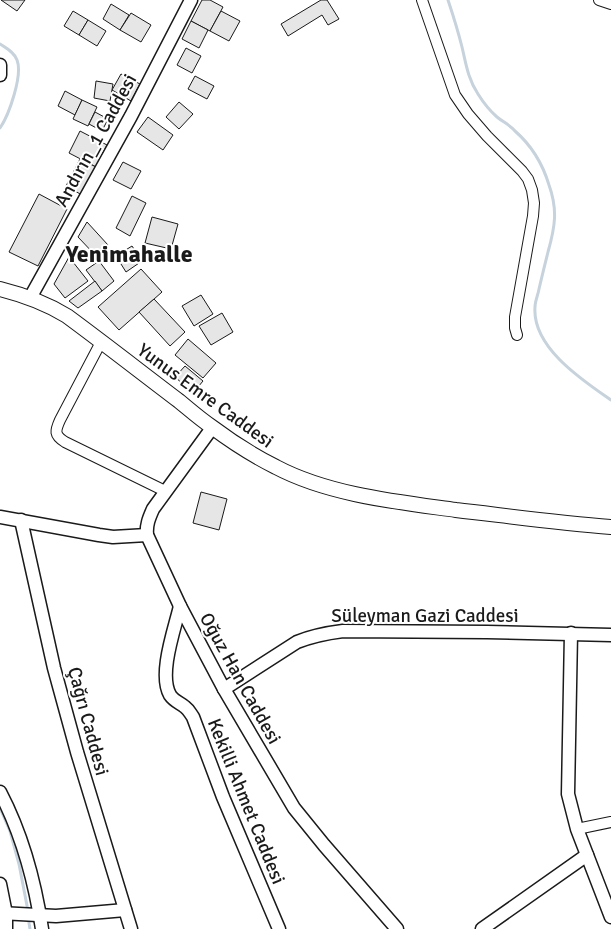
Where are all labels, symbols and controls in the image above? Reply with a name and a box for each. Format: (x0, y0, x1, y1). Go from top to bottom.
street label: Andırın_1 Caddesi (49, 70, 142, 211)
district label: Yenimahalle (64, 239, 193, 269)
street label: Yunus Emre Caddesi (133, 338, 278, 453)
street label: Süleyman Gazi Caddesi (331, 604, 519, 628)
street label: Oğuz Han Caddesi (194, 609, 286, 748)
street label: Çağrı Caddesi (62, 664, 114, 778)
street label: Kekilli Ahmet Caddesi (202, 715, 290, 888)

